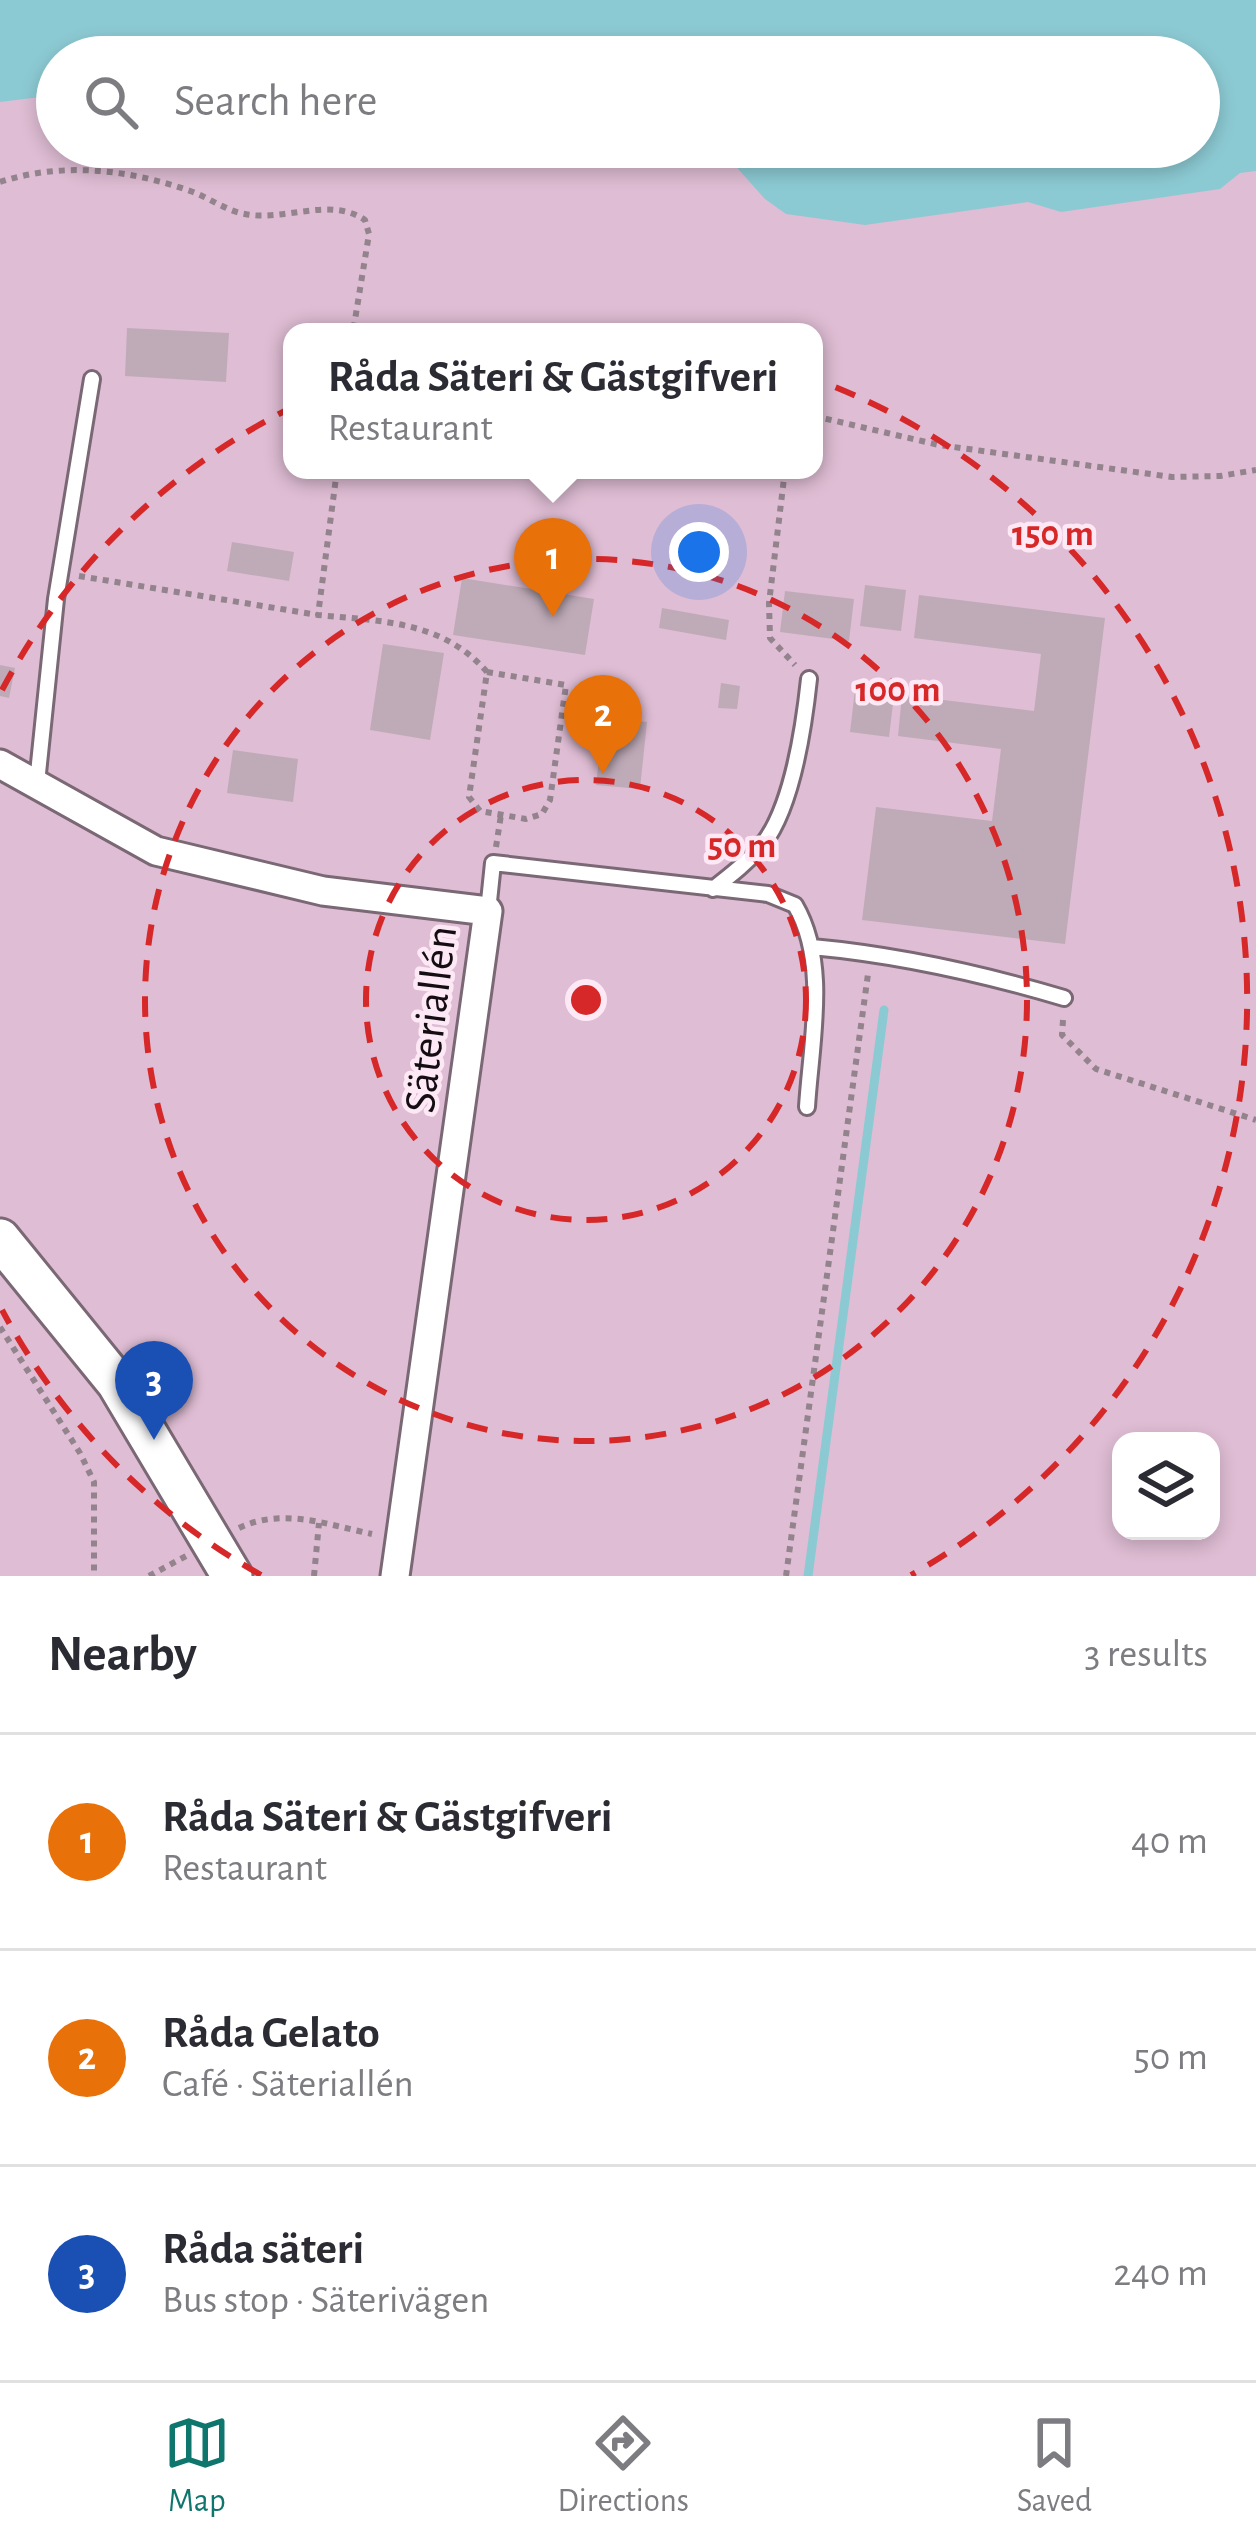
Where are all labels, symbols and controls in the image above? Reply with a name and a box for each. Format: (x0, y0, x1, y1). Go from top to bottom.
search box (36, 36, 1220, 168)
icon: search (78, 69, 144, 135)
text: Search here (174, 79, 377, 124)
popup (283, 323, 823, 479)
text: Råda Säteri & Gästgifveri (328, 355, 778, 400)
text: Restaurant (328, 409, 493, 448)
text: 150 m (1012, 516, 1094, 552)
pin: 1 (514, 518, 592, 617)
your location (669, 522, 729, 582)
text: 100 m (856, 672, 940, 708)
pin: 2 (564, 675, 642, 774)
text: 50 m (708, 828, 776, 864)
street label: Säteriallén (398, 923, 465, 1115)
centre of rings (565, 979, 607, 1021)
pin: 3 (115, 1341, 193, 1440)
map controls (1112, 1432, 1220, 1540)
button: layers (1112, 1432, 1220, 1540)
text: Nearby (48, 1629, 197, 1680)
text: 3 results (1084, 1635, 1208, 1674)
text: Råda Säteri & Gästgifveri (162, 1795, 613, 1840)
text: 1 (80, 1822, 94, 1861)
text: 40 m (1131, 1822, 1208, 1861)
text: Restaurant (162, 1849, 327, 1888)
text: Råda Gelato (162, 2011, 380, 2056)
text: 2 (78, 2038, 96, 2077)
text: 50 m (1133, 2038, 1208, 2077)
text: Café · Säteriallén (162, 2065, 414, 2104)
text: Råda säteri (162, 2227, 364, 2272)
text: 3 (79, 2254, 95, 2293)
text: 240 m (1113, 2254, 1208, 2293)
text: Bus stop · Säterivägen (162, 2281, 489, 2320)
tab: Map (164, 2410, 230, 2522)
tab: Directions (557, 2410, 689, 2522)
tab: Saved (1017, 2410, 1092, 2522)

